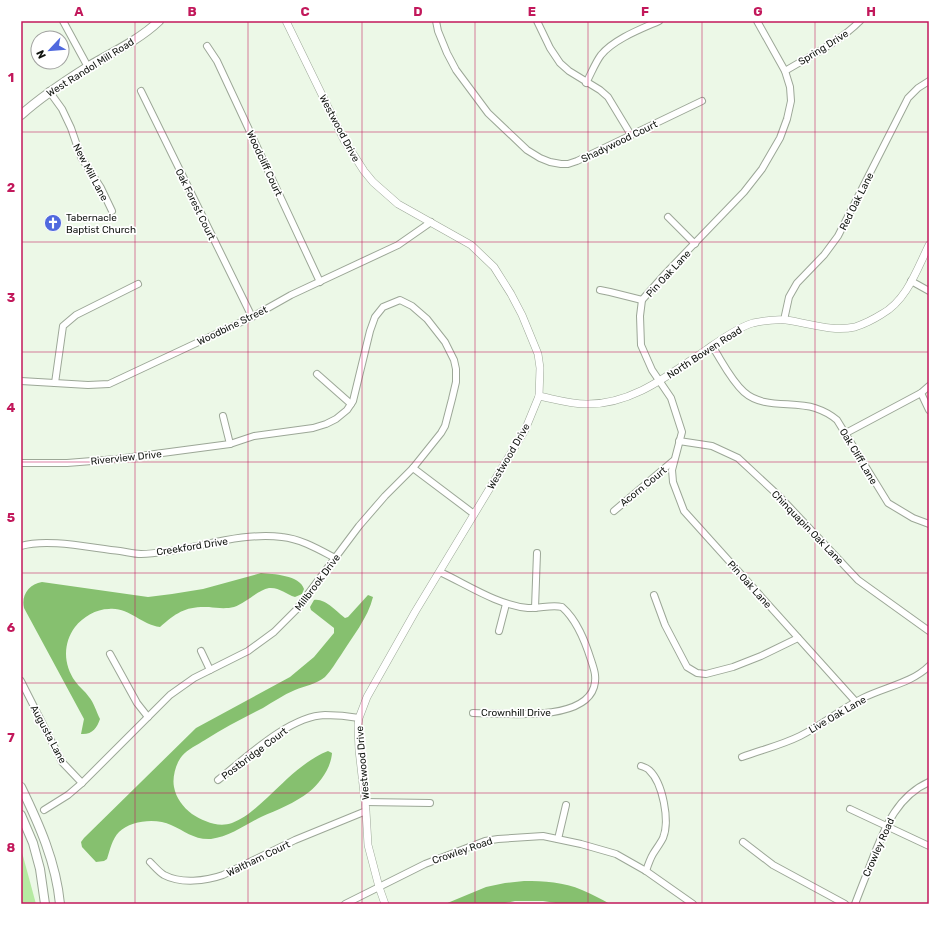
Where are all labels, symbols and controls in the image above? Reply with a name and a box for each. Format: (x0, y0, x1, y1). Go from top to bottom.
text: A (74, 4, 84, 19)
text: B (187, 4, 197, 19)
text: C (300, 4, 310, 19)
text: D (413, 4, 423, 19)
text: E (528, 4, 536, 19)
text: F (641, 4, 649, 19)
text: G (753, 4, 763, 19)
text: H (866, 4, 876, 19)
street label: Spring Drive (796, 27, 851, 68)
north arrow (30, 30, 70, 70)
street label: West Randol Mill Road (45, 36, 137, 100)
text: N (34, 48, 49, 61)
text: 1 (8, 70, 14, 85)
street label: Westwood Drive (316, 93, 362, 164)
street label: Shadywood Court (579, 118, 660, 166)
street label: Woodcliff Court (244, 129, 285, 198)
street label: New Mill Lane (70, 142, 110, 204)
street label: Oak Forest Court (173, 167, 218, 242)
street label: Red Oak Lane (837, 170, 877, 232)
text: 2 (7, 180, 15, 195)
place label: Tabernacle Baptist Church (66, 212, 136, 236)
church icon: Tabernacle Baptist Church (43, 213, 63, 233)
street label: Pin Oak Lane (644, 247, 694, 300)
text: 3 (7, 290, 16, 305)
street label: Woodbine Street (195, 304, 270, 348)
street label: North Bowen Road (665, 324, 744, 382)
text: 4 (7, 400, 16, 415)
street label: Westwood Drive (485, 421, 533, 492)
street label: Oak Cliff Lane (837, 426, 880, 487)
street label: Riverview Drive (90, 448, 163, 468)
street label: Acorn Court (618, 464, 669, 509)
street label: Chinquapin Oak Lane (769, 488, 846, 567)
text: 5 (7, 510, 15, 525)
street label: Creekford Drive (155, 535, 229, 559)
street label: Millbrook Drive (293, 552, 343, 613)
street label: Pin Oak Lane (725, 558, 774, 611)
text: 6 (7, 620, 16, 635)
street label: Live Oak Lane (807, 693, 869, 736)
street label: Augusta Lane (28, 703, 69, 766)
street label: Crownhill Drive (481, 707, 551, 719)
street label: Postbridge Court (219, 725, 290, 782)
street label: Westwood Drive (354, 725, 372, 800)
text: 7 (7, 730, 15, 745)
street label: Crowley Road (861, 816, 897, 879)
street label: Crowley Road (430, 835, 494, 867)
street label: Waltham Court (225, 838, 292, 879)
text: 8 (7, 840, 16, 855)

